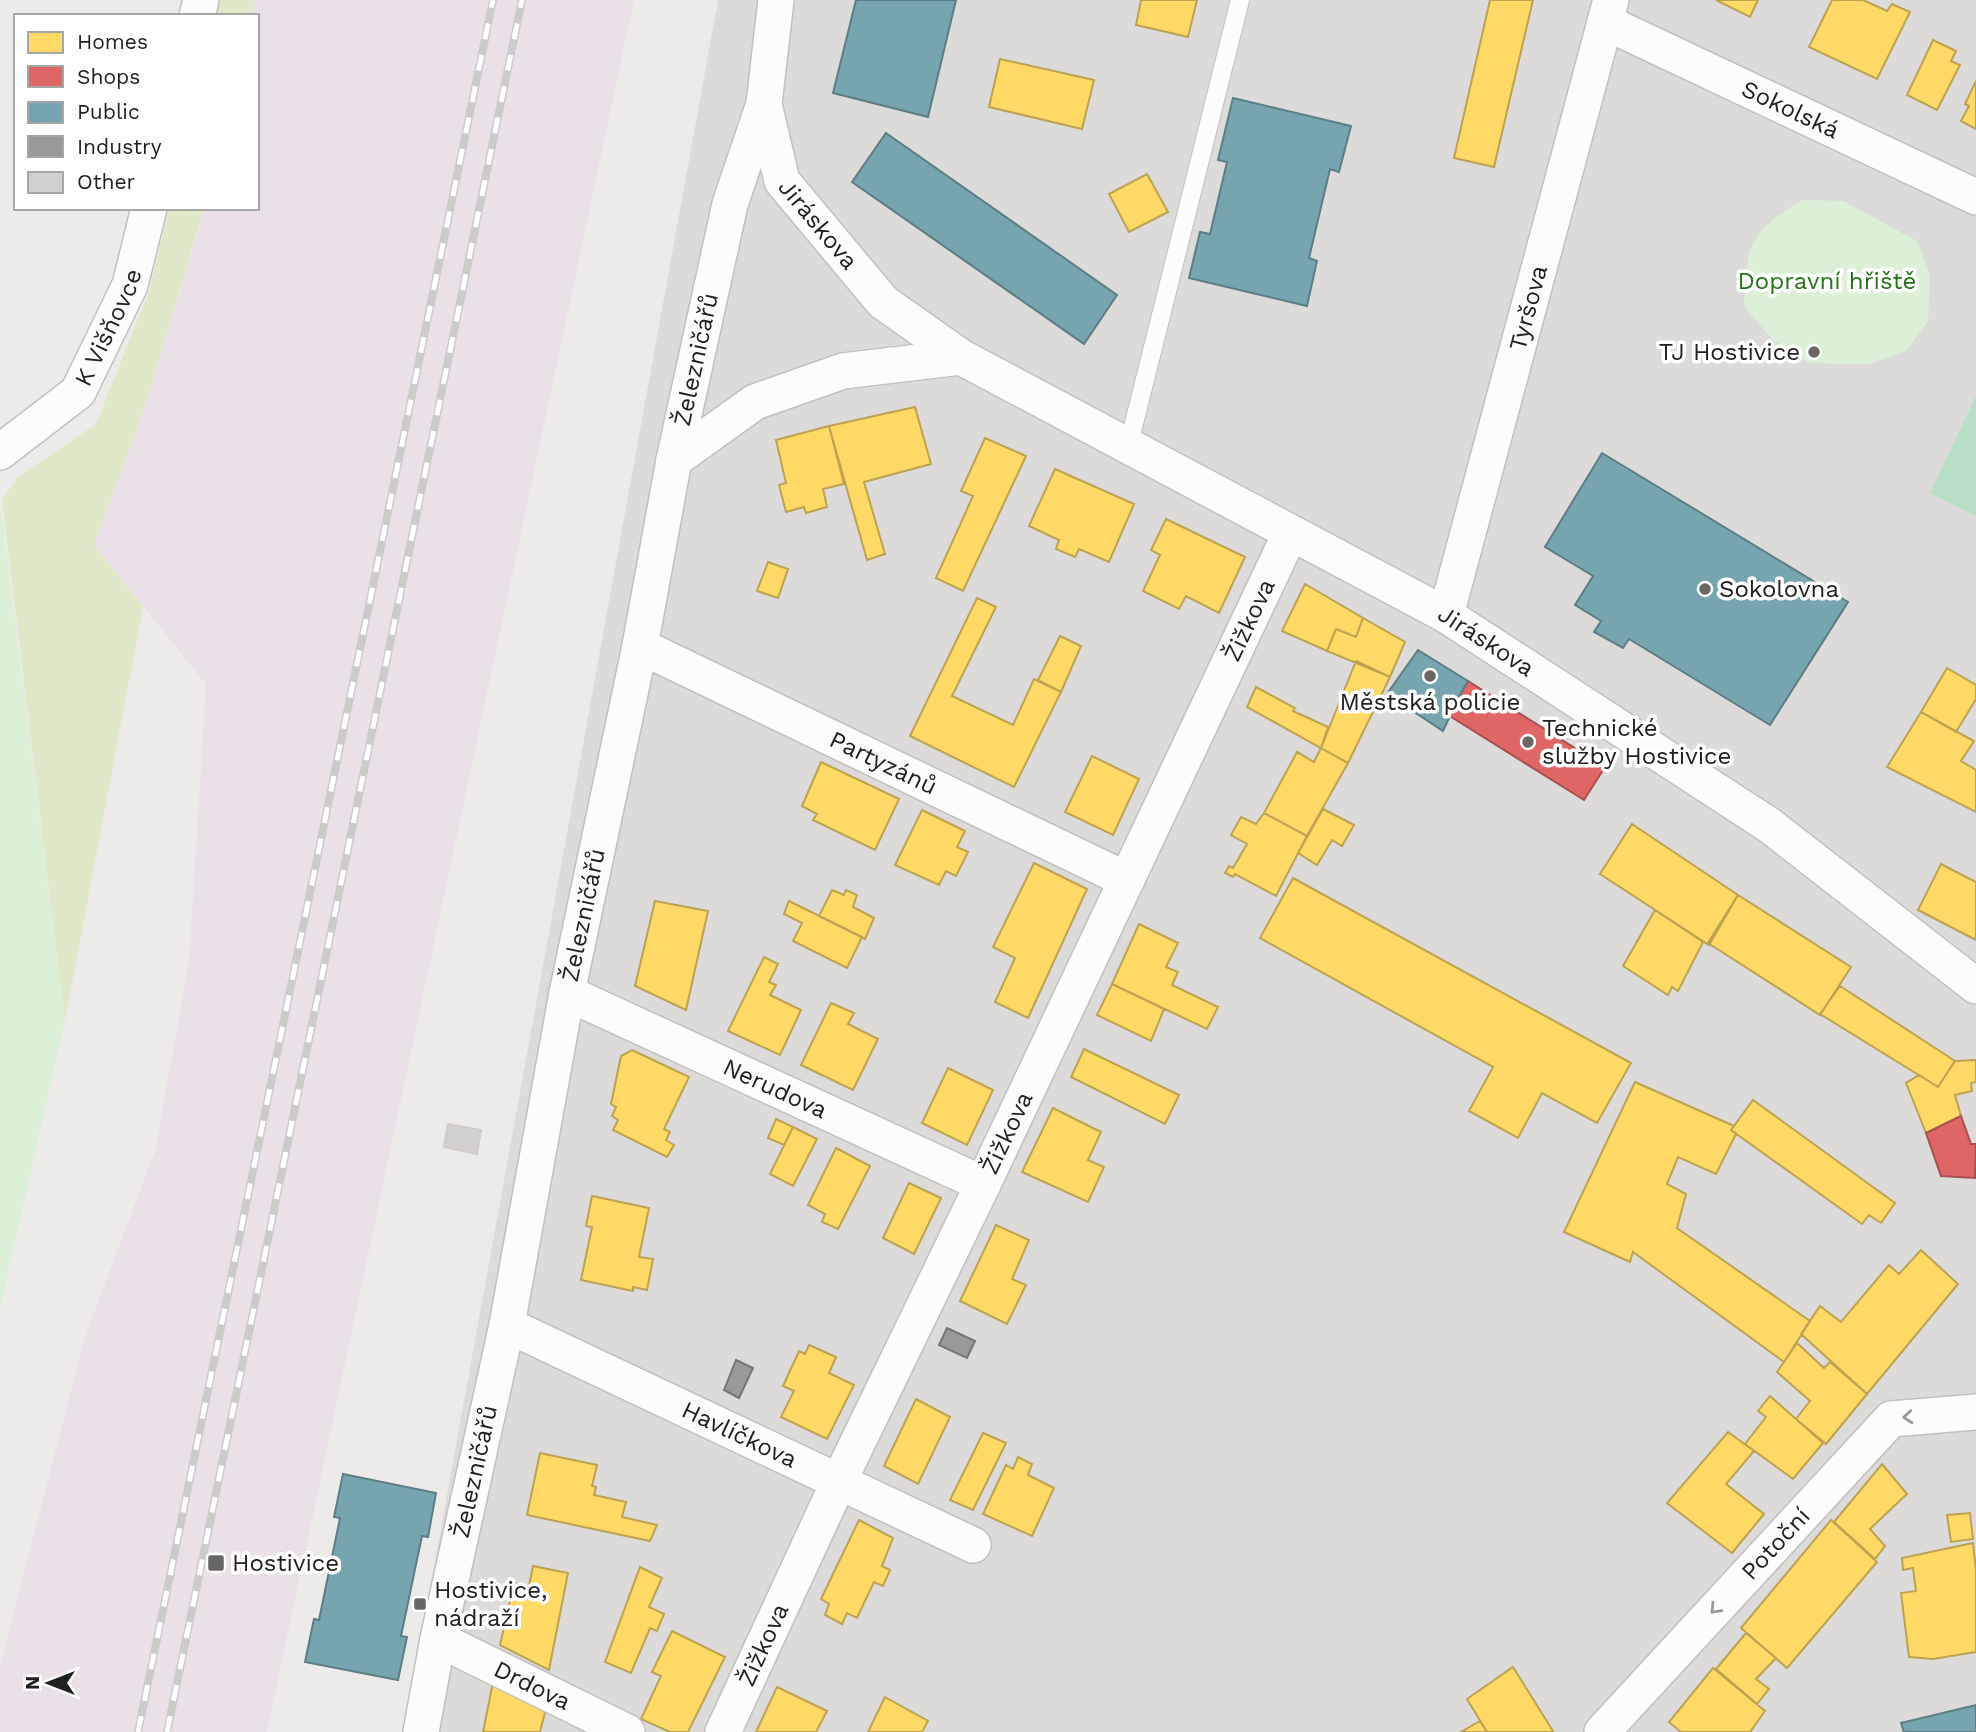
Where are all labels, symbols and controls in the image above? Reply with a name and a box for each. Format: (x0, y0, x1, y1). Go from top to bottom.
legend (14, 14, 259, 210)
text: Homes (77, 29, 148, 54)
text: Shops (77, 64, 140, 89)
street label: Sokolská (1737, 75, 1844, 144)
text: Public (77, 99, 140, 124)
text: Industry (77, 134, 162, 159)
text: Other (77, 169, 136, 194)
street label: Jiráskova (772, 173, 864, 275)
street label: Tyršova (1504, 262, 1553, 354)
street label: K Višňovce (69, 266, 147, 391)
park label: Dopravní hřiště (1738, 267, 1916, 295)
street label: Železničářů (668, 290, 724, 429)
place label: TJ Hostivice (1659, 338, 1800, 366)
marker: TJ Hostivice (1806, 344, 1822, 360)
street label: Žižkova (1218, 575, 1281, 666)
place label: Sokolovna (1719, 575, 1839, 603)
marker: Sokolovna (1697, 581, 1713, 597)
street label: Jiráskova (1433, 600, 1539, 682)
marker: Městská policie (1422, 668, 1438, 684)
place label: Městská policie (1340, 688, 1520, 716)
place label: Technické služby Hostivice (1542, 714, 1731, 770)
street label: Partyzánů (825, 725, 942, 801)
marker: Technické služby Hostivice (1520, 734, 1536, 750)
street label: Železničářů (556, 846, 611, 984)
street label: Nerudova (719, 1053, 831, 1124)
street label: Žižkova (976, 1087, 1038, 1179)
street label: Havlíčkova (677, 1396, 801, 1474)
street label: Železničářů (447, 1402, 503, 1541)
one-way arrow (1902, 1409, 1913, 1424)
street label: Potoční (1736, 1502, 1816, 1586)
place label: Hostivice (232, 1549, 339, 1577)
marker: Hostivice (206, 1553, 226, 1573)
place label: Hostivice, nádraží (434, 1576, 547, 1632)
marker: Hostivice, nádraží (412, 1596, 428, 1612)
street label: Žižkova (732, 1599, 794, 1691)
one-way arrow (1711, 1601, 1723, 1614)
north arrow (14, 1648, 84, 1718)
street label: Drdova (489, 1655, 575, 1716)
text: N (21, 1676, 44, 1690)

